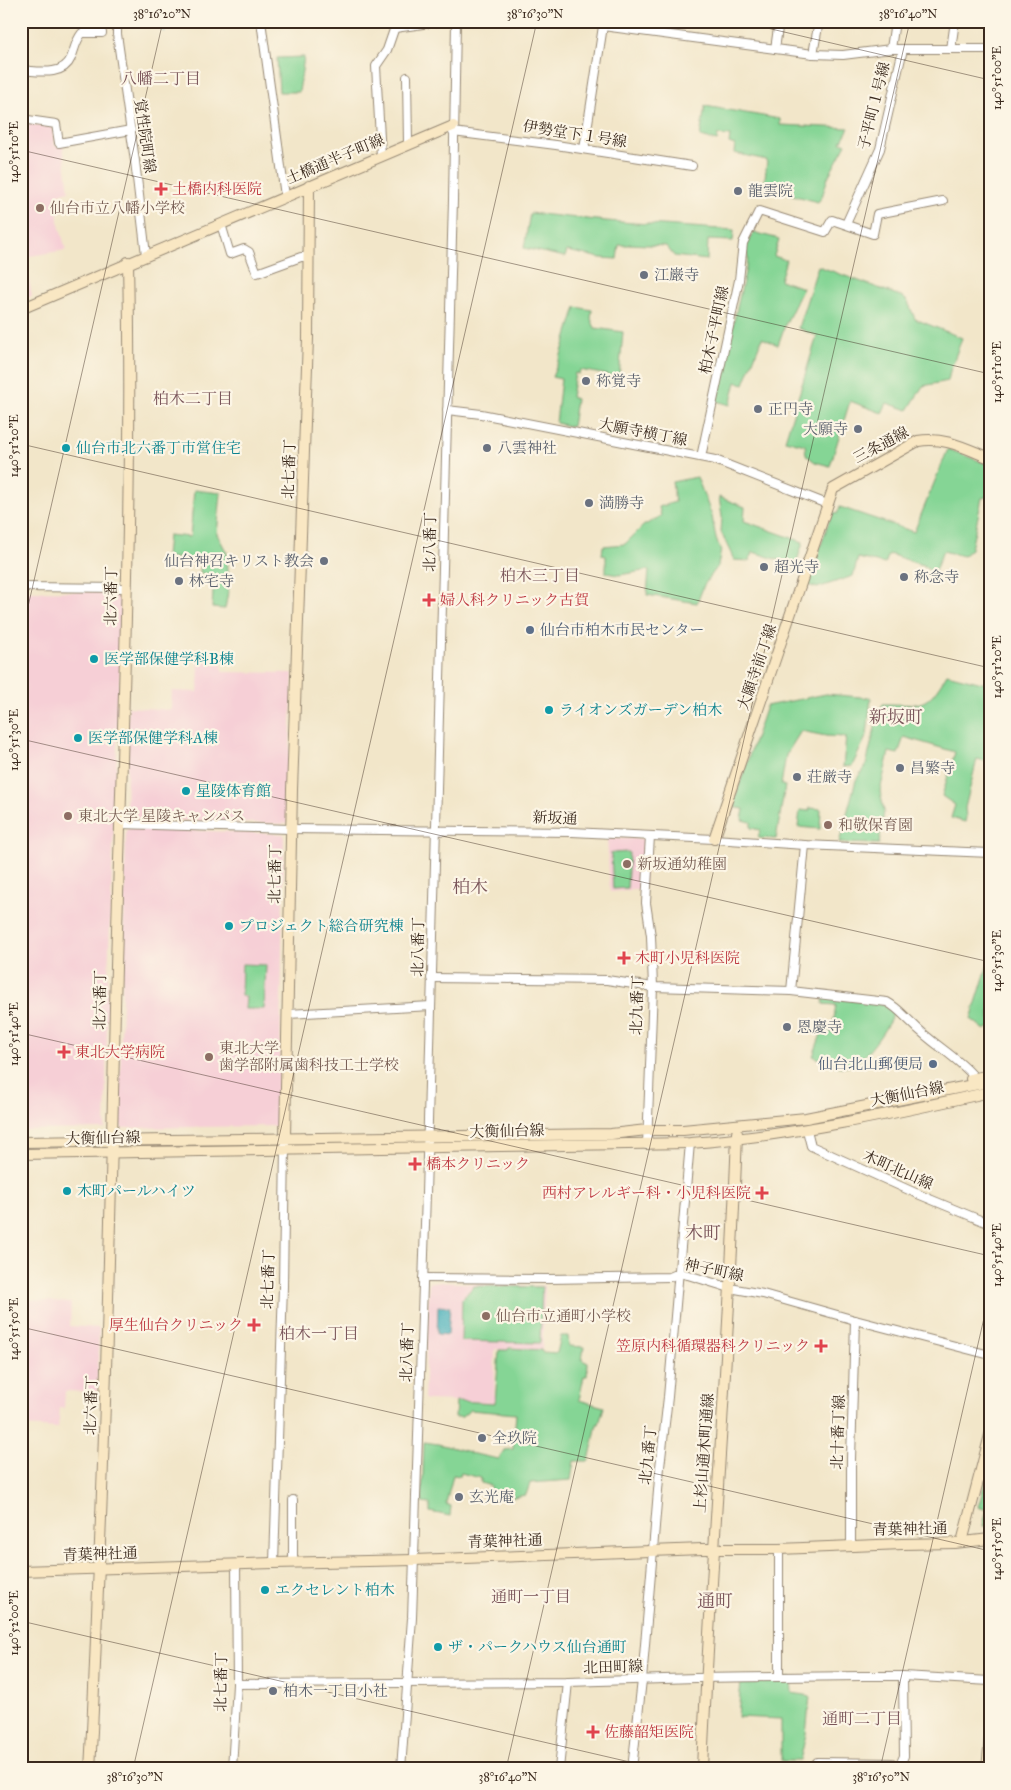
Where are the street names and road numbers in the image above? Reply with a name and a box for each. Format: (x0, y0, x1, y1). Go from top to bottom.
street label: 子平町１号線 (854, 60, 894, 152)
street label: 覚性院町線 (131, 98, 159, 174)
street label: 伊勢堂下１号線 (522, 117, 628, 151)
street label: 土橋通半子町線 (283, 130, 387, 188)
street label: 柏木子平町線 (696, 284, 732, 376)
street label: 大願寺横丁線 (597, 415, 689, 449)
street label: 三条通線 (850, 423, 912, 467)
street label: 北七番丁 (279, 439, 299, 499)
street label: 北八番丁 (420, 512, 440, 572)
street label: 北六番丁 (101, 566, 121, 626)
street label: 大願寺前丁線 (734, 622, 780, 712)
street label: 新坂通 (532, 808, 578, 828)
street label: 北七番丁 (265, 844, 285, 904)
street label: 北八番丁 (408, 917, 428, 977)
street label: 北六番丁 (90, 970, 110, 1030)
street label: 北九番丁 (627, 975, 647, 1035)
street label: 大衡仙台線 (868, 1078, 946, 1110)
street label: 大衡仙台線 (469, 1121, 545, 1141)
street label: 大衡仙台線 (65, 1128, 141, 1148)
street label: 木町北山線 (860, 1147, 936, 1193)
street label: 北七番丁 (258, 1249, 278, 1309)
street label: 神子町線 (683, 1255, 745, 1285)
street label: 北八番丁 (397, 1322, 417, 1382)
street label: 北六番丁 (81, 1375, 101, 1435)
street label: 上杉山通木町通線 (691, 1393, 717, 1513)
street label: 北十番丁線 (828, 1394, 848, 1470)
street label: 北九番丁 (636, 1424, 660, 1486)
street label: 青葉神社通 (872, 1519, 948, 1539)
street label: 青葉神社通 (467, 1531, 543, 1551)
street label: 青葉神社通 (62, 1544, 138, 1564)
street label: 北七番丁 (211, 1652, 231, 1712)
street label: 北田町線 (583, 1657, 643, 1677)

